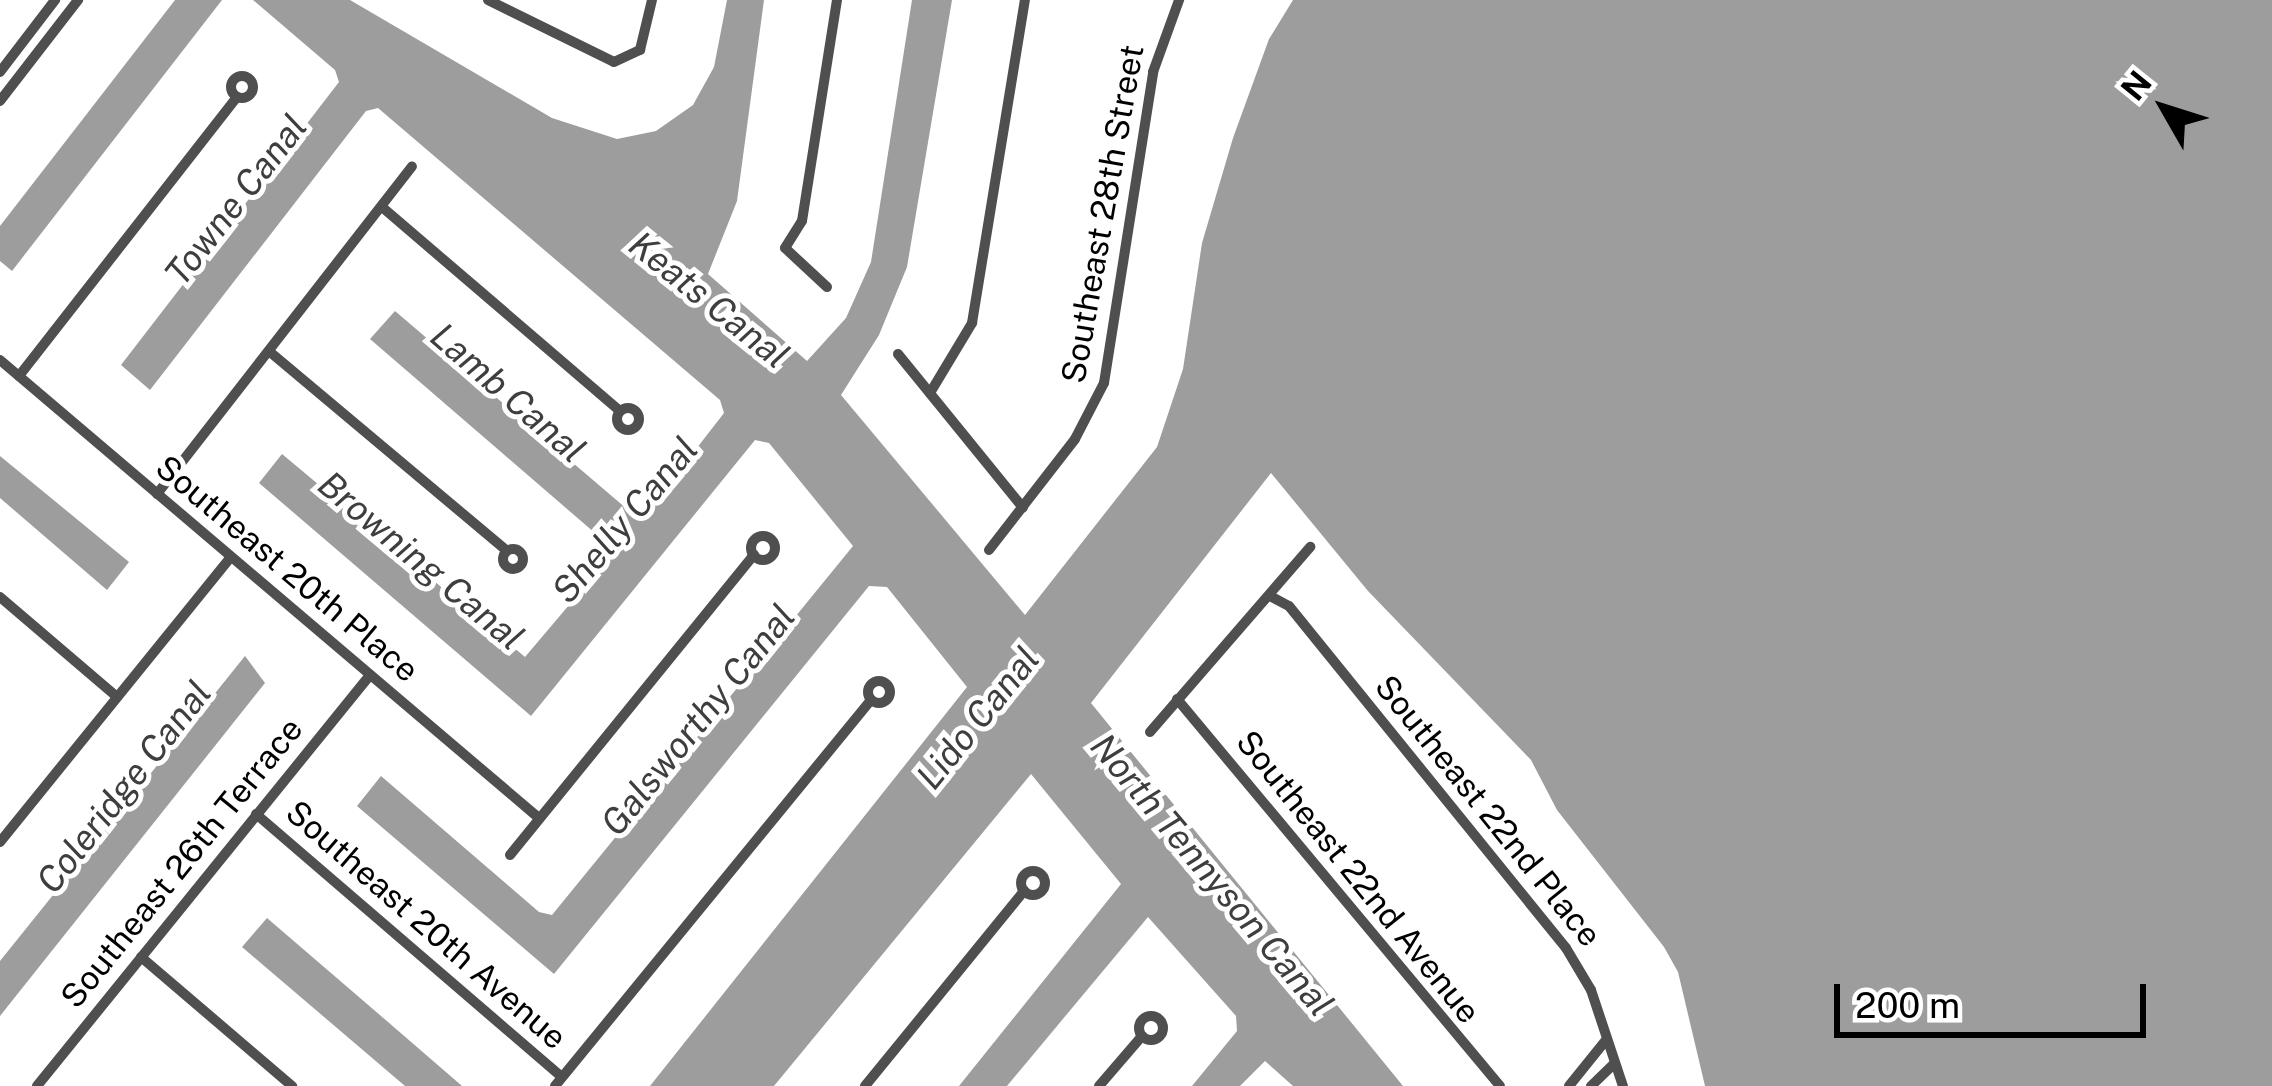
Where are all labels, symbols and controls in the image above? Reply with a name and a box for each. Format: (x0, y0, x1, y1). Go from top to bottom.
street label: Southeast 28th Street (1054, 42, 1152, 386)
north arrow (2104, 48, 2224, 168)
text: N (2113, 63, 2159, 107)
water label: Towne Canal (156, 106, 316, 294)
water label: Keats Canal (620, 222, 798, 378)
water label: Lamb Canal (422, 314, 594, 472)
water label: Shelly Canal (543, 428, 707, 612)
street label: Southeast 20th Place (148, 448, 426, 690)
water label: Browning Canal (310, 463, 532, 659)
water label: Galsworthy Canal (592, 596, 804, 844)
water label: Lido Canal (908, 638, 1048, 798)
street label: Southeast 22nd Place (1367, 668, 1609, 954)
water label: Coleridge Canal (28, 672, 220, 902)
street label: Southeast 26th Terrace (53, 710, 311, 1016)
street label: Southeast 22nd Avenue (1228, 723, 1488, 1031)
water label: North Tennyson Canal (1081, 725, 1343, 1025)
street label: Southeast 20th Avenue (278, 792, 574, 1058)
scale bar (1840, 960, 2152, 1034)
text: 200 m (1855, 984, 1960, 1026)

